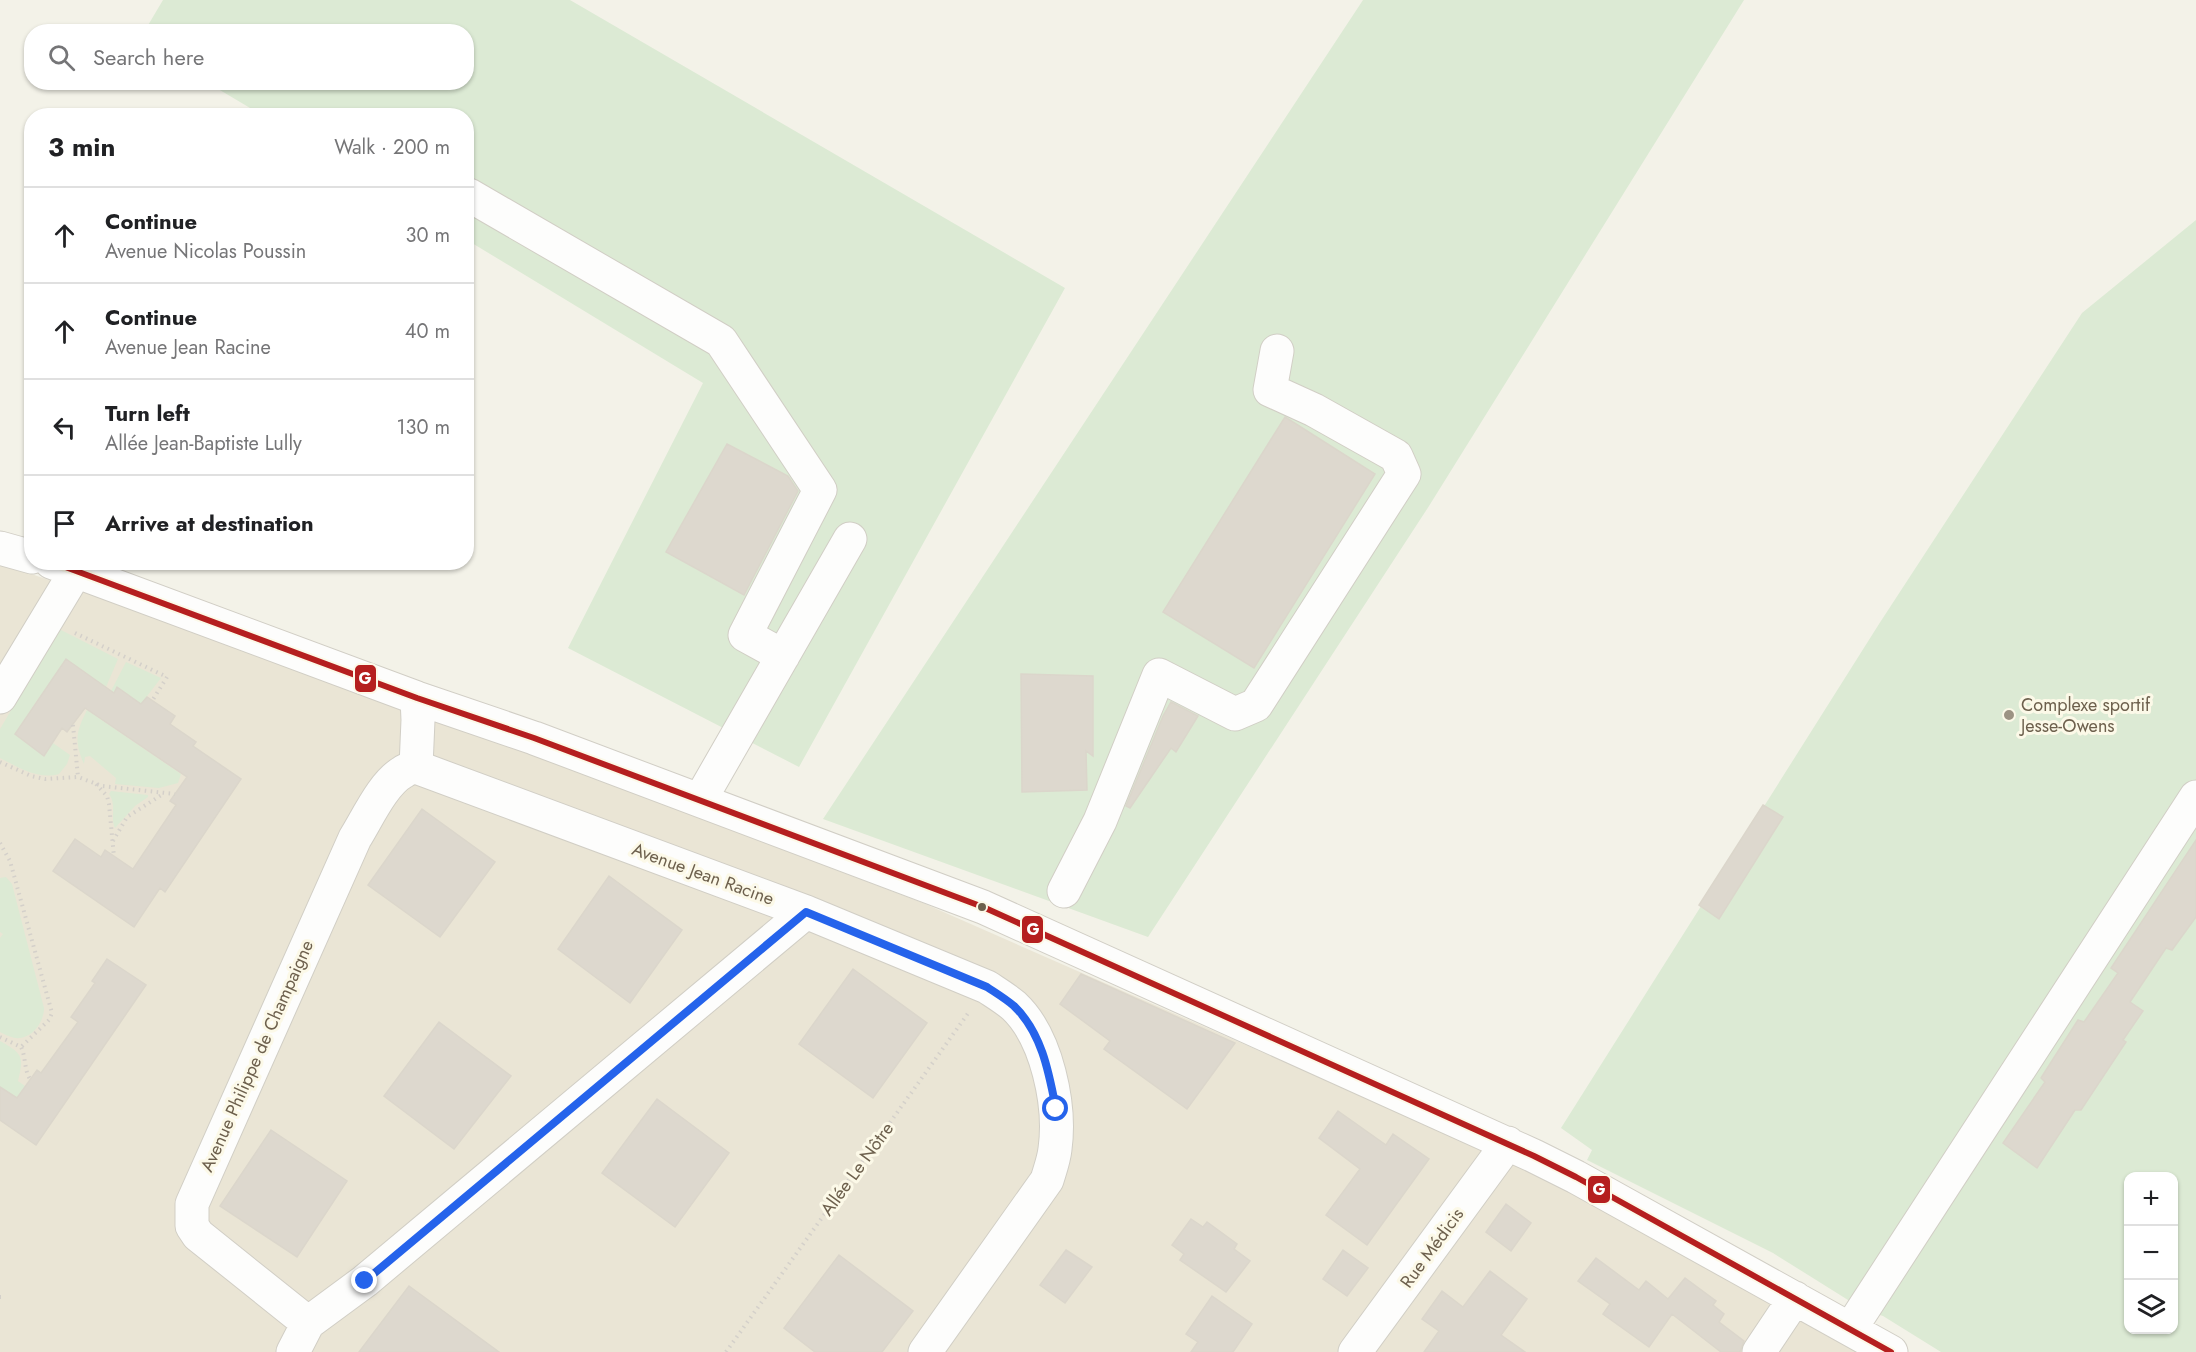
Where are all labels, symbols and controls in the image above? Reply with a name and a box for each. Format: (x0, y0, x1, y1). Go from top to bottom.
search box (24, 24, 474, 90)
icon: search (45, 41, 78, 74)
text: Search here (93, 41, 204, 73)
text: 3 min (48, 128, 115, 166)
text: Walk · 200 m (334, 133, 450, 162)
text: Continue (105, 205, 197, 237)
icon: ahead (48, 219, 81, 252)
text: 30 m (405, 221, 450, 250)
text: Avenue Nicolas Poussin (105, 237, 306, 266)
text: Continue (105, 301, 197, 333)
icon: ahead (48, 315, 81, 348)
text: 40 m (405, 317, 450, 346)
text: Avenue Jean Racine (105, 333, 271, 362)
text: Turn left (105, 397, 190, 429)
icon: left (48, 411, 81, 444)
text: 130 m (396, 413, 450, 442)
text: Allée Jean-Baptiste Lully (105, 429, 302, 458)
icon: arrive (48, 507, 81, 540)
text: Arrive at destination (105, 507, 314, 539)
line badge: G (354, 664, 377, 693)
text: G (358, 667, 372, 690)
place label: Complexe sportif Jesse-Owens (2019, 692, 2151, 739)
marker: Complexe sportif Jesse-Owens (2002, 708, 2016, 722)
street label: Avenue Jean Racine (628, 836, 778, 912)
unlabelled marker (976, 901, 988, 913)
line badge: G (1021, 915, 1044, 944)
text: G (1026, 918, 1040, 941)
street label: Avenue Philippe de Champaigne (194, 936, 320, 1176)
route start (1042, 1095, 1068, 1121)
street label: Allée Le Nôtre (814, 1117, 900, 1221)
map controls (2124, 1172, 2178, 1334)
button: + (2124, 1172, 2178, 1226)
line badge: G (1587, 1175, 1611, 1204)
text: G (1592, 1178, 1606, 1201)
street label: Rue Médicis (1394, 1203, 1470, 1293)
button: − (2124, 1226, 2178, 1280)
route end (351, 1267, 377, 1293)
button: layers (2124, 1280, 2178, 1334)

